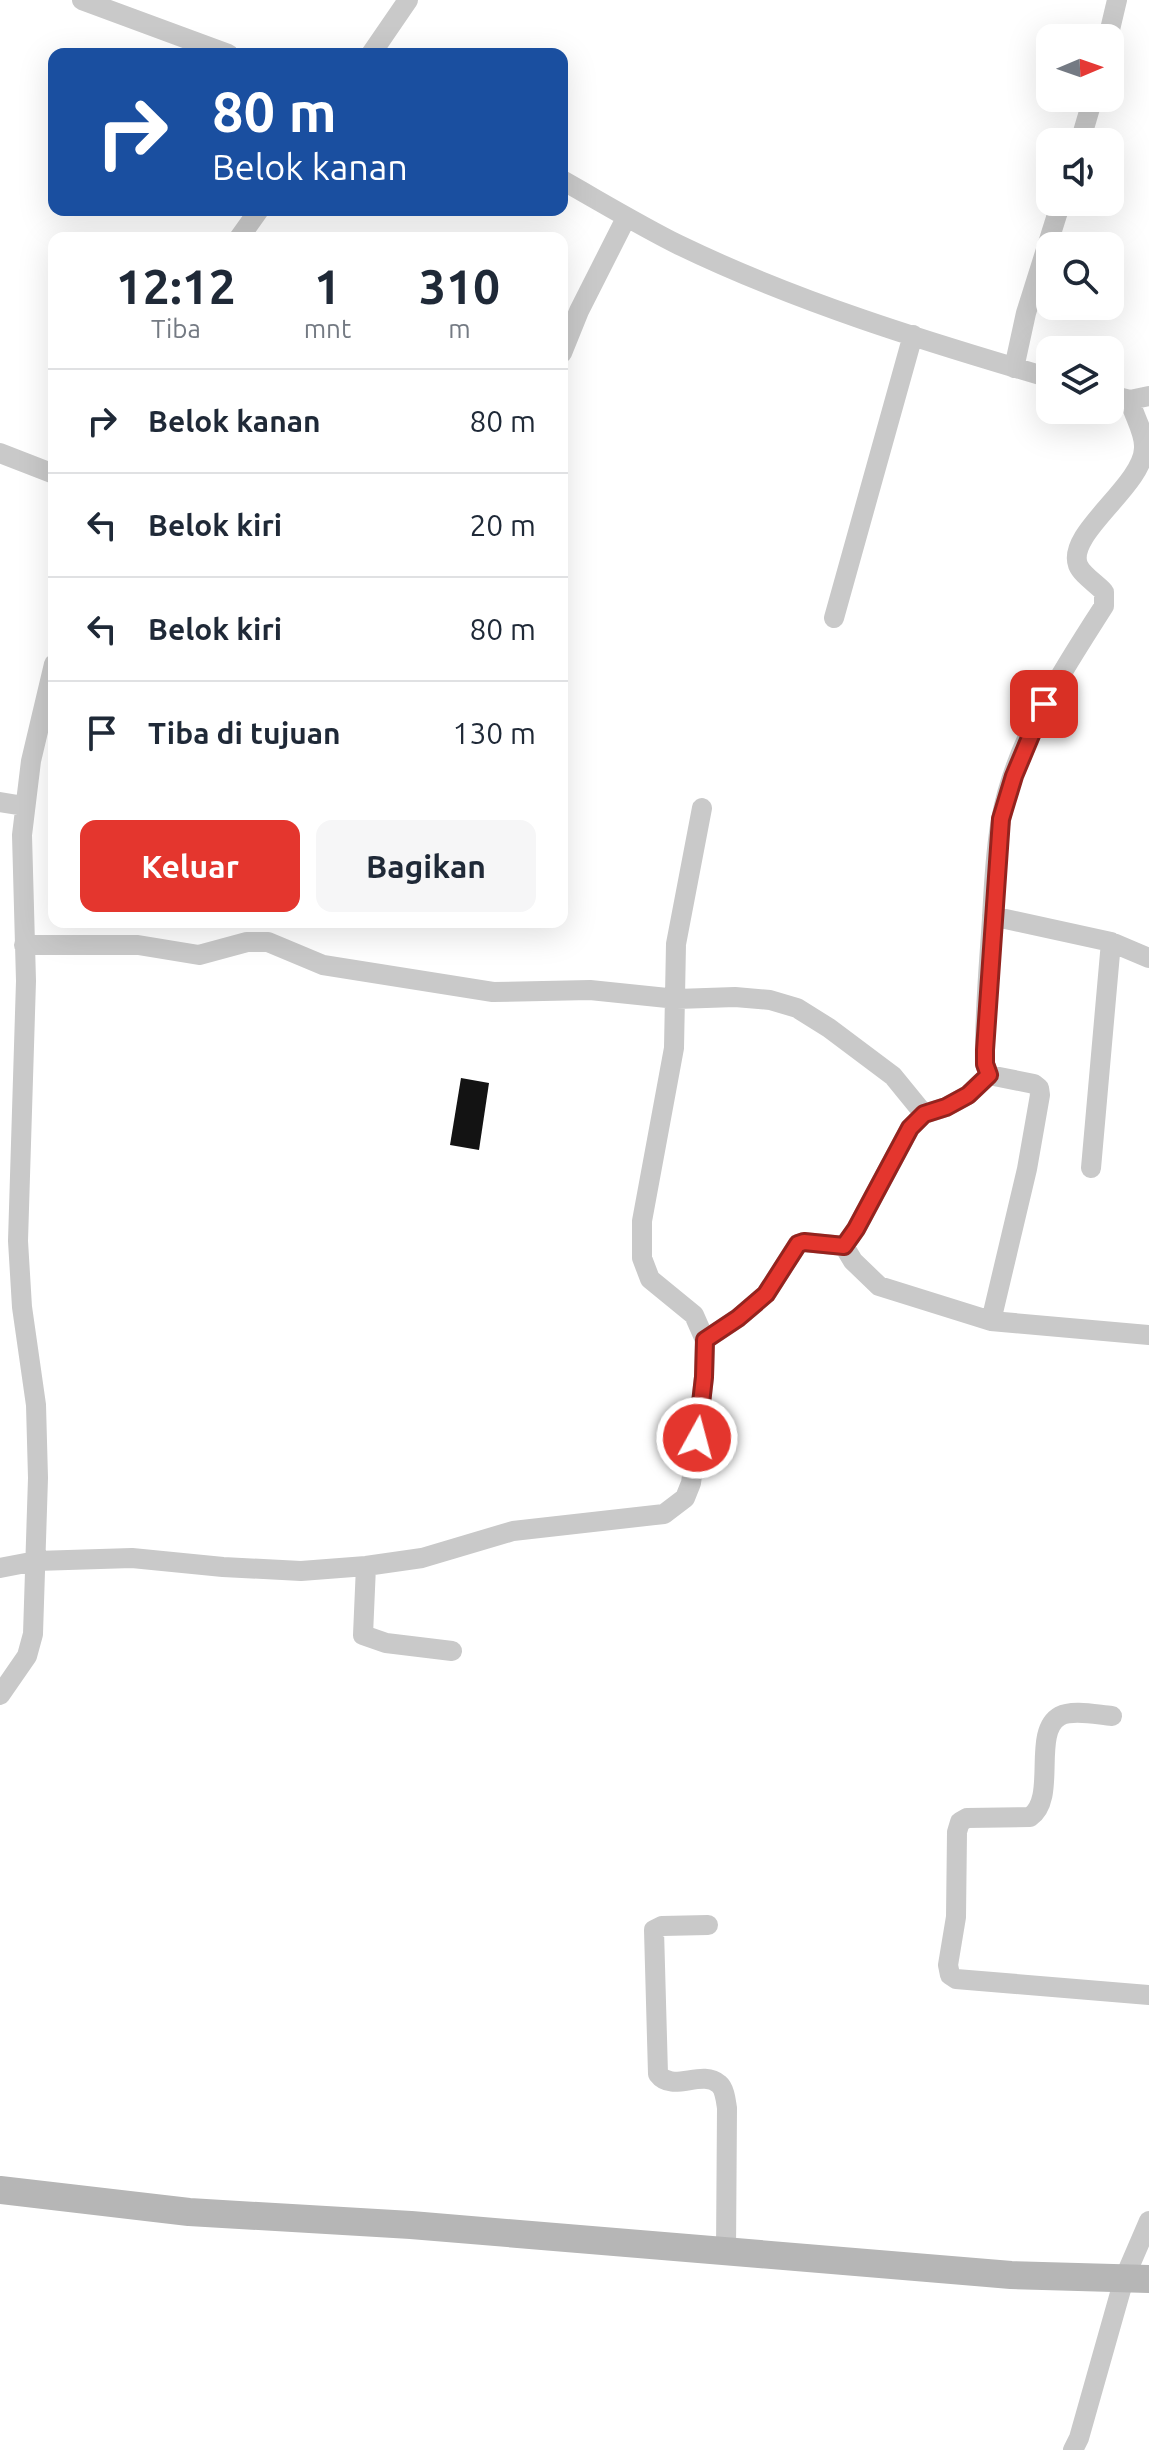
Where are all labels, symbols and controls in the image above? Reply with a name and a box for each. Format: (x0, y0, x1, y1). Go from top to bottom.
north arrow (1036, 24, 1124, 112)
map controls (1036, 24, 1124, 424)
icon: right (80, 80, 184, 184)
text: 80 m (212, 80, 337, 143)
button: sound (1036, 128, 1124, 216)
text: Belok kanan (212, 146, 408, 187)
button: search (1036, 232, 1124, 320)
text: 12:12 (116, 259, 236, 313)
text: 1 (314, 259, 341, 313)
text: 310 (419, 259, 500, 313)
text: Tiba (151, 314, 201, 343)
text: mnt (304, 314, 351, 343)
text: m (448, 314, 471, 343)
button: layers (1036, 336, 1124, 424)
icon: right (80, 399, 124, 443)
text: Belok kanan (148, 404, 321, 438)
text: 80 m (469, 404, 536, 438)
icon: left (80, 503, 124, 547)
text: Belok kiri (148, 508, 282, 542)
text: 20 m (469, 508, 536, 542)
icon: left (80, 607, 124, 651)
text: Belok kiri (148, 612, 282, 646)
text: 80 m (469, 612, 536, 646)
pin (1010, 670, 1078, 738)
icon: arrive (1022, 682, 1066, 726)
icon: arrive (80, 711, 124, 755)
text: Tiba di tujuan (148, 716, 341, 750)
text: 130 m (452, 716, 536, 750)
button: Keluar (80, 820, 300, 912)
button: Bagikan (316, 820, 536, 912)
position arrow (655, 1396, 739, 1480)

